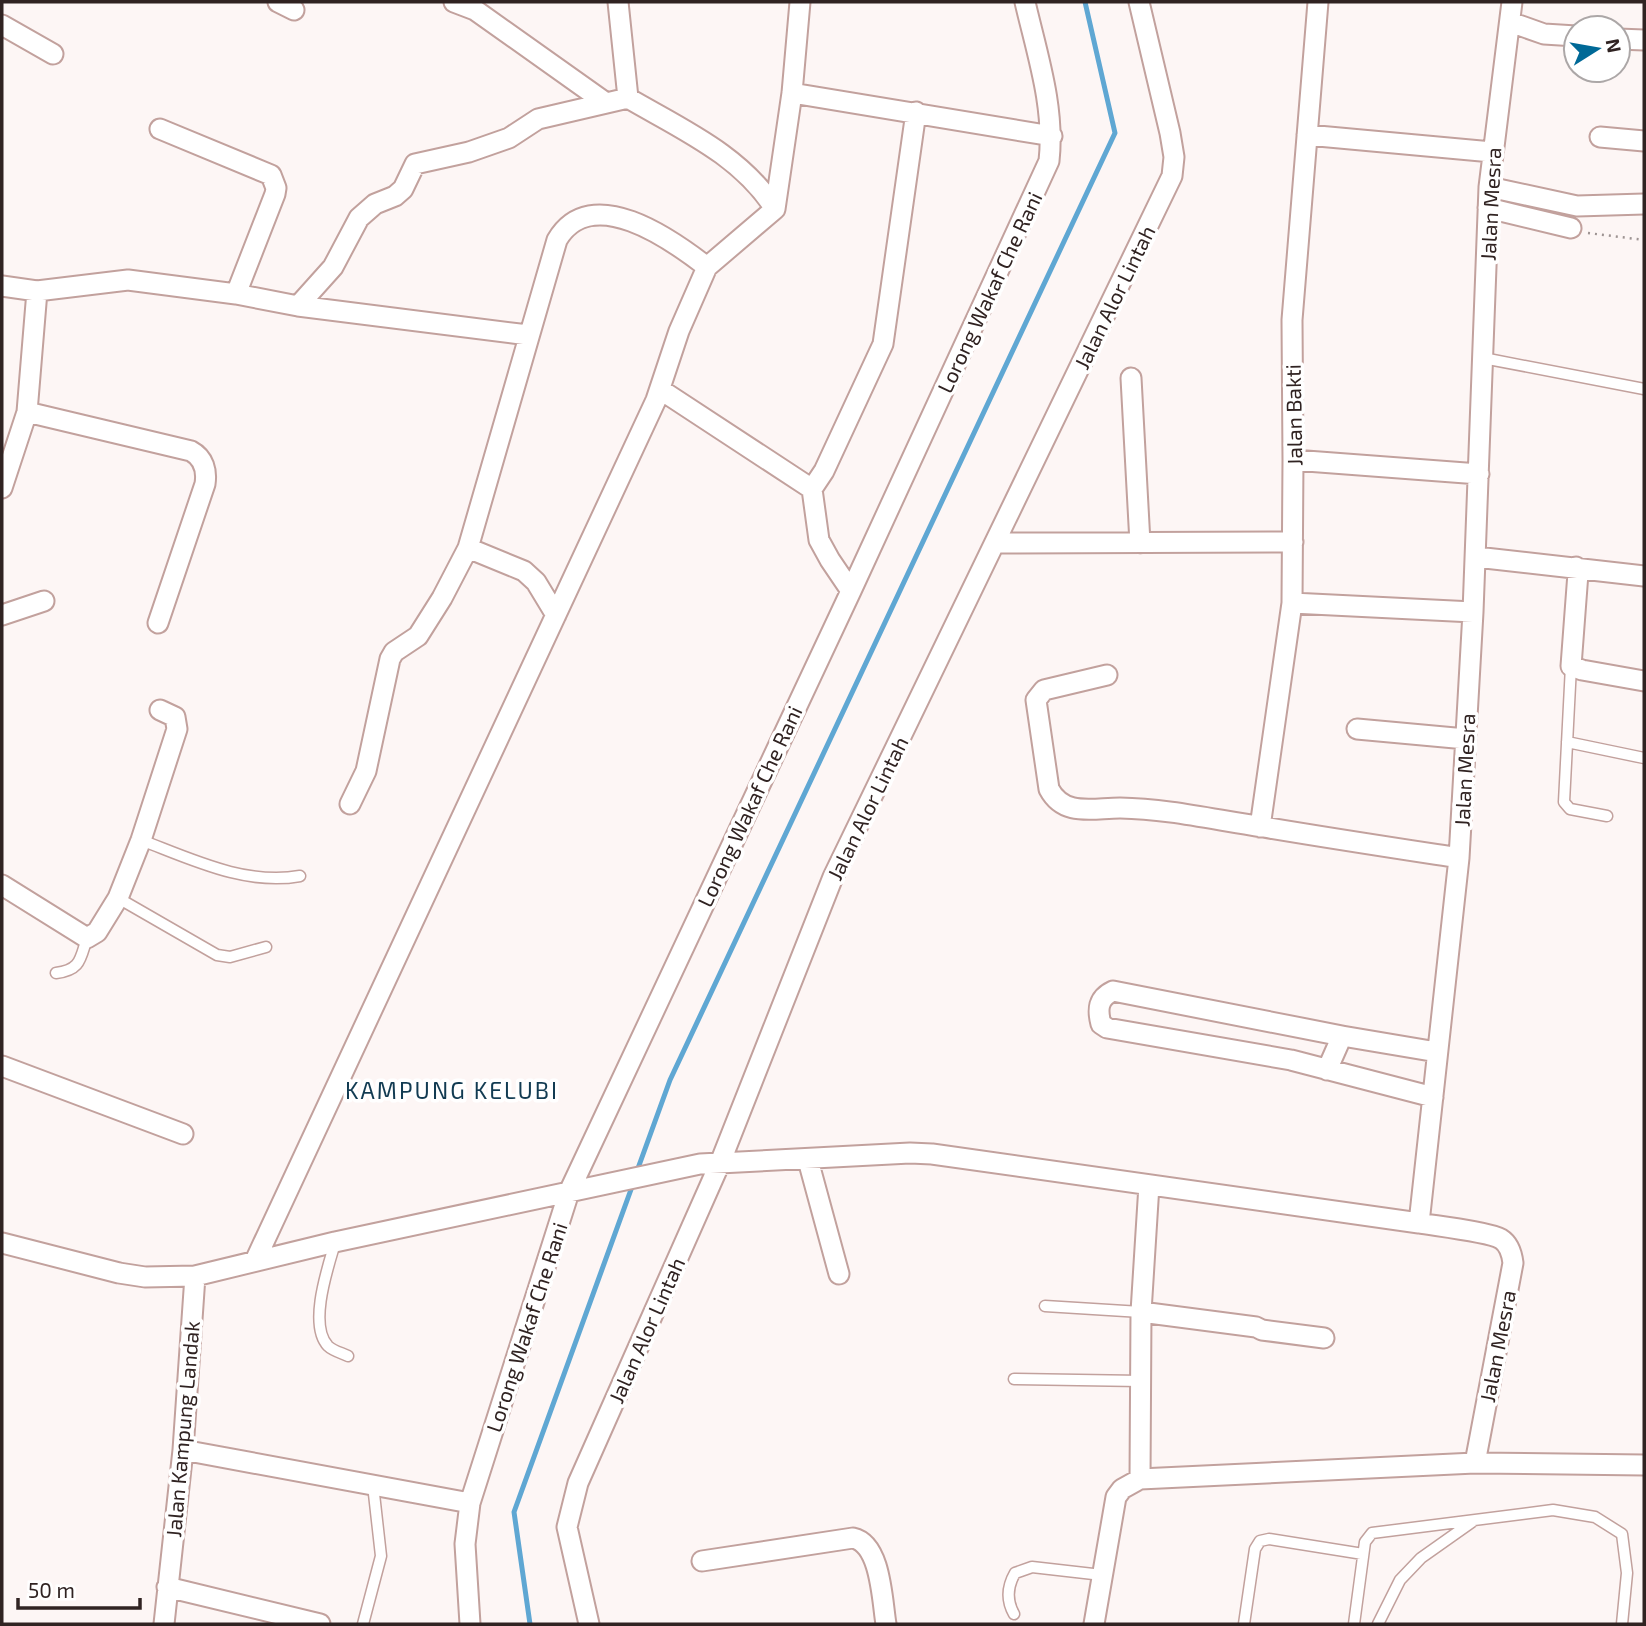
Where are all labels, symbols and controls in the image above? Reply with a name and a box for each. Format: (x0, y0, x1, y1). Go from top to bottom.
north arrow (1562, 14, 1632, 84)
text: N (1602, 37, 1627, 55)
street label: Jalan Mesra (1475, 147, 1505, 261)
street label: Lorong Wakaf Che Rani (931, 188, 1047, 396)
street label: Jalan Alor Lintah (1068, 221, 1160, 373)
street label: Jalan Bakti (1280, 364, 1306, 466)
street label: Lorong Wakaf Che Rani (691, 702, 807, 910)
street label: Jalan Mesra (1449, 713, 1479, 827)
street label: Jalan Alor Lintah (821, 732, 913, 884)
district label: KAMPUNG KELUBI (345, 1076, 559, 1104)
street label: Lorong Wakaf Che Rani (480, 1219, 572, 1435)
street label: Jalan Alor Lintah (603, 1253, 689, 1407)
street label: Jalan Mesra (1474, 1288, 1520, 1404)
street label: Jalan Kampung Landak (160, 1319, 204, 1538)
scale bar (18, 1566, 140, 1610)
text: 50 m (28, 1577, 75, 1602)

